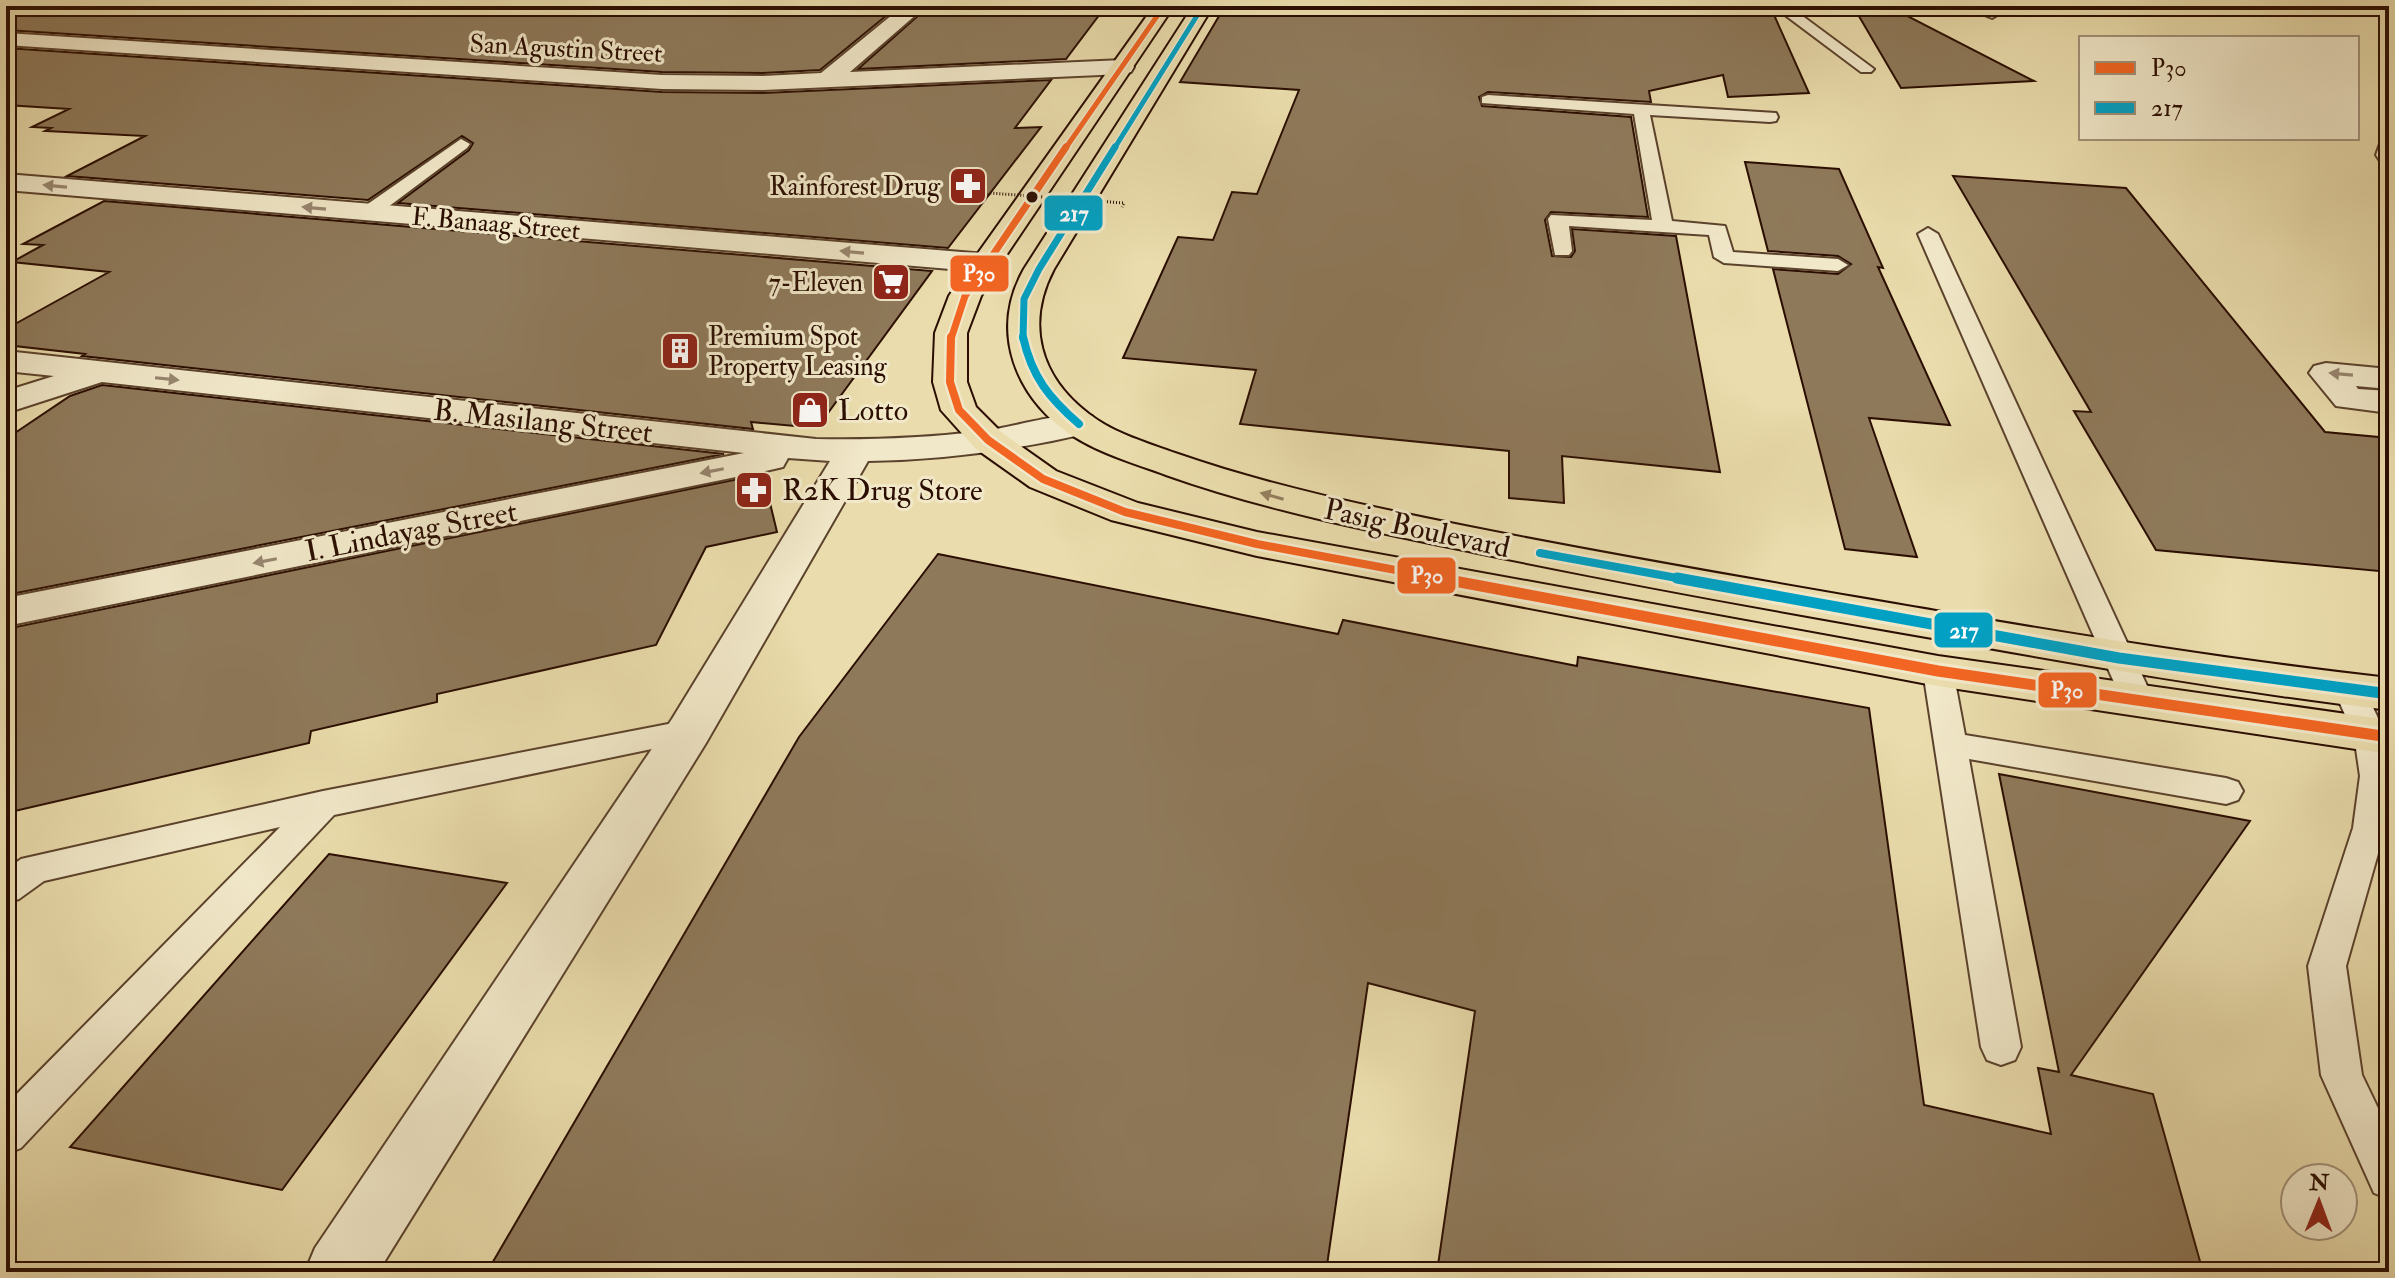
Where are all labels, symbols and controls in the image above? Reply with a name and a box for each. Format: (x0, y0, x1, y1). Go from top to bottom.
street label: San Agustin Street (469, 28, 663, 70)
legend (2079, 36, 2359, 140)
text: P30 (2151, 53, 2187, 84)
text: 217 (2151, 93, 2183, 124)
pharmacy icon: Rainforest Drug (947, 165, 989, 207)
place label: Rainforest Drug (769, 171, 941, 203)
one-way arrow (42, 179, 67, 192)
unlabelled marker (1024, 189, 1040, 205)
line badge: 217 (1043, 194, 1104, 232)
text: 217 (1059, 200, 1089, 228)
one-way arrow (301, 201, 326, 214)
street label: F. Banaag Street (410, 201, 581, 247)
one-way arrow (839, 245, 864, 258)
line badge: P30 (949, 254, 1010, 293)
text: P30 (963, 260, 995, 288)
supermarket icon: 7-Eleven (870, 261, 912, 303)
place label: 7-Eleven (769, 267, 863, 299)
place label: Premium Spot Property Leasing (708, 321, 888, 384)
building icon: Premium Spot Property Leasing (659, 330, 701, 372)
one-way arrow (2328, 368, 2353, 381)
one-way arrow (155, 372, 180, 385)
shop icon: Lotto (789, 389, 831, 431)
street label: B. Masilang Street (432, 392, 655, 451)
place label: Lotto (838, 392, 908, 429)
one-way arrow (699, 465, 724, 478)
pharmacy icon: R2K Drug Store (733, 469, 775, 511)
place label: R2K Drug Store (782, 472, 983, 509)
one-way arrow (1259, 489, 1283, 502)
street label: Pasig Boulevard (1321, 491, 1513, 566)
street label: I. Lindayag Street (302, 493, 520, 570)
one-way arrow (252, 555, 277, 567)
line badge: P30 (1396, 556, 1457, 595)
text: P30 (1411, 562, 1443, 590)
line badge: 217 (1933, 611, 1994, 649)
text: 217 (1949, 617, 1979, 645)
line badge: P30 (2037, 671, 2098, 709)
text: P30 (2051, 677, 2083, 705)
north arrow (2279, 1162, 2359, 1242)
text: N (2308, 1169, 2330, 1197)

